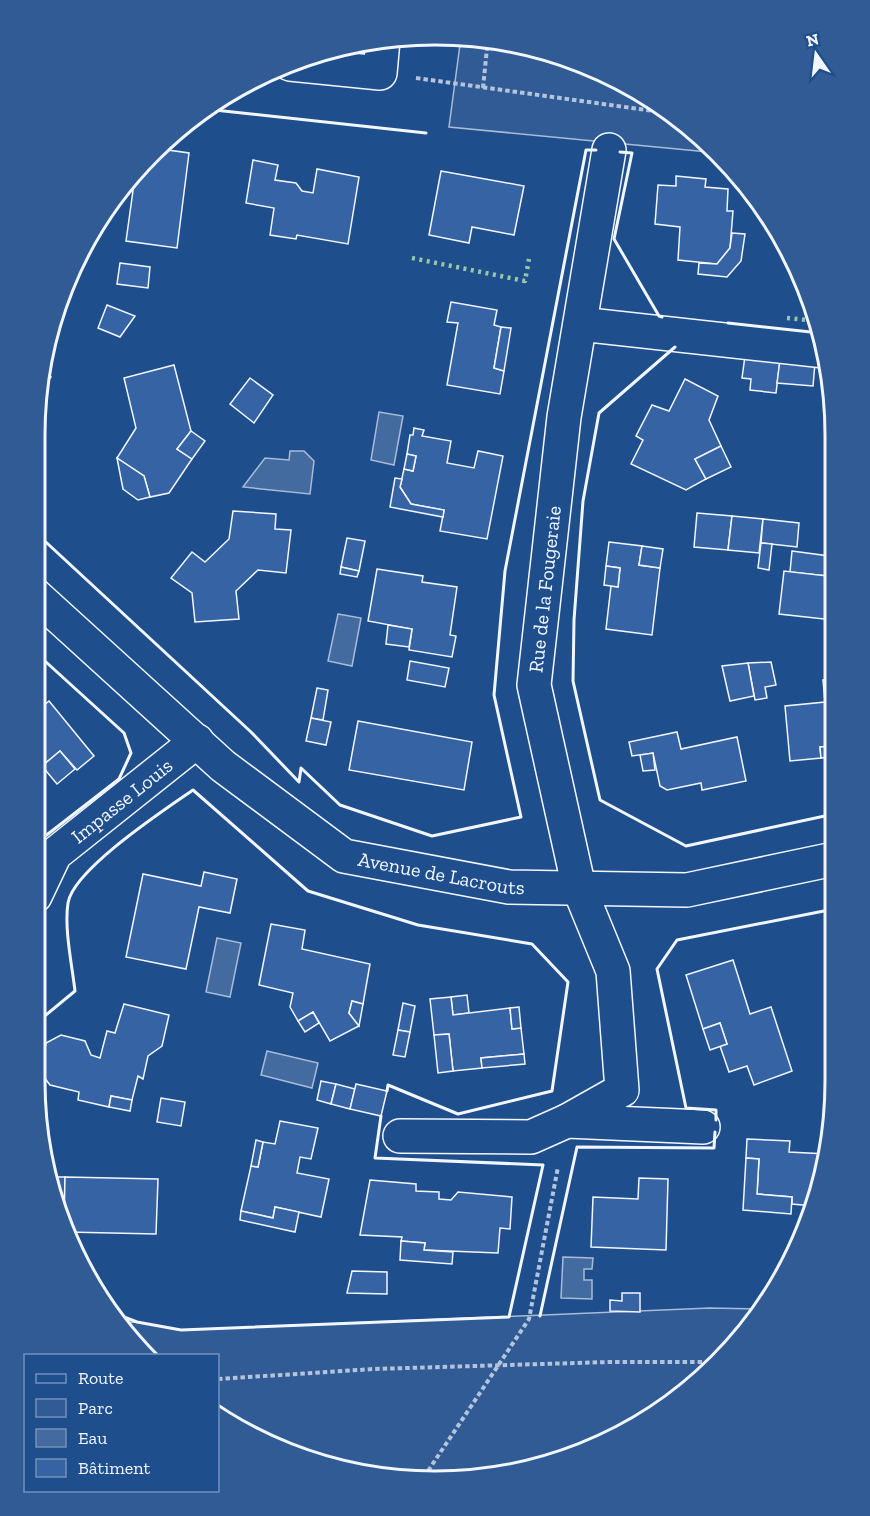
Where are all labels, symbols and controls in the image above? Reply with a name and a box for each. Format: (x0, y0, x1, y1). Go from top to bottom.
north arrow (786, 24, 846, 84)
text: N (804, 29, 821, 51)
street label: Rue de la Fougeraie (523, 504, 566, 674)
street label: Impasse Louis (66, 753, 177, 848)
street label: Avenue de Lacrouts (356, 847, 525, 899)
legend (24, 1354, 219, 1492)
text: Route (78, 1367, 123, 1389)
text: Parc (78, 1397, 113, 1419)
text: Eau (78, 1427, 107, 1449)
text: Bâtiment (78, 1457, 151, 1479)

